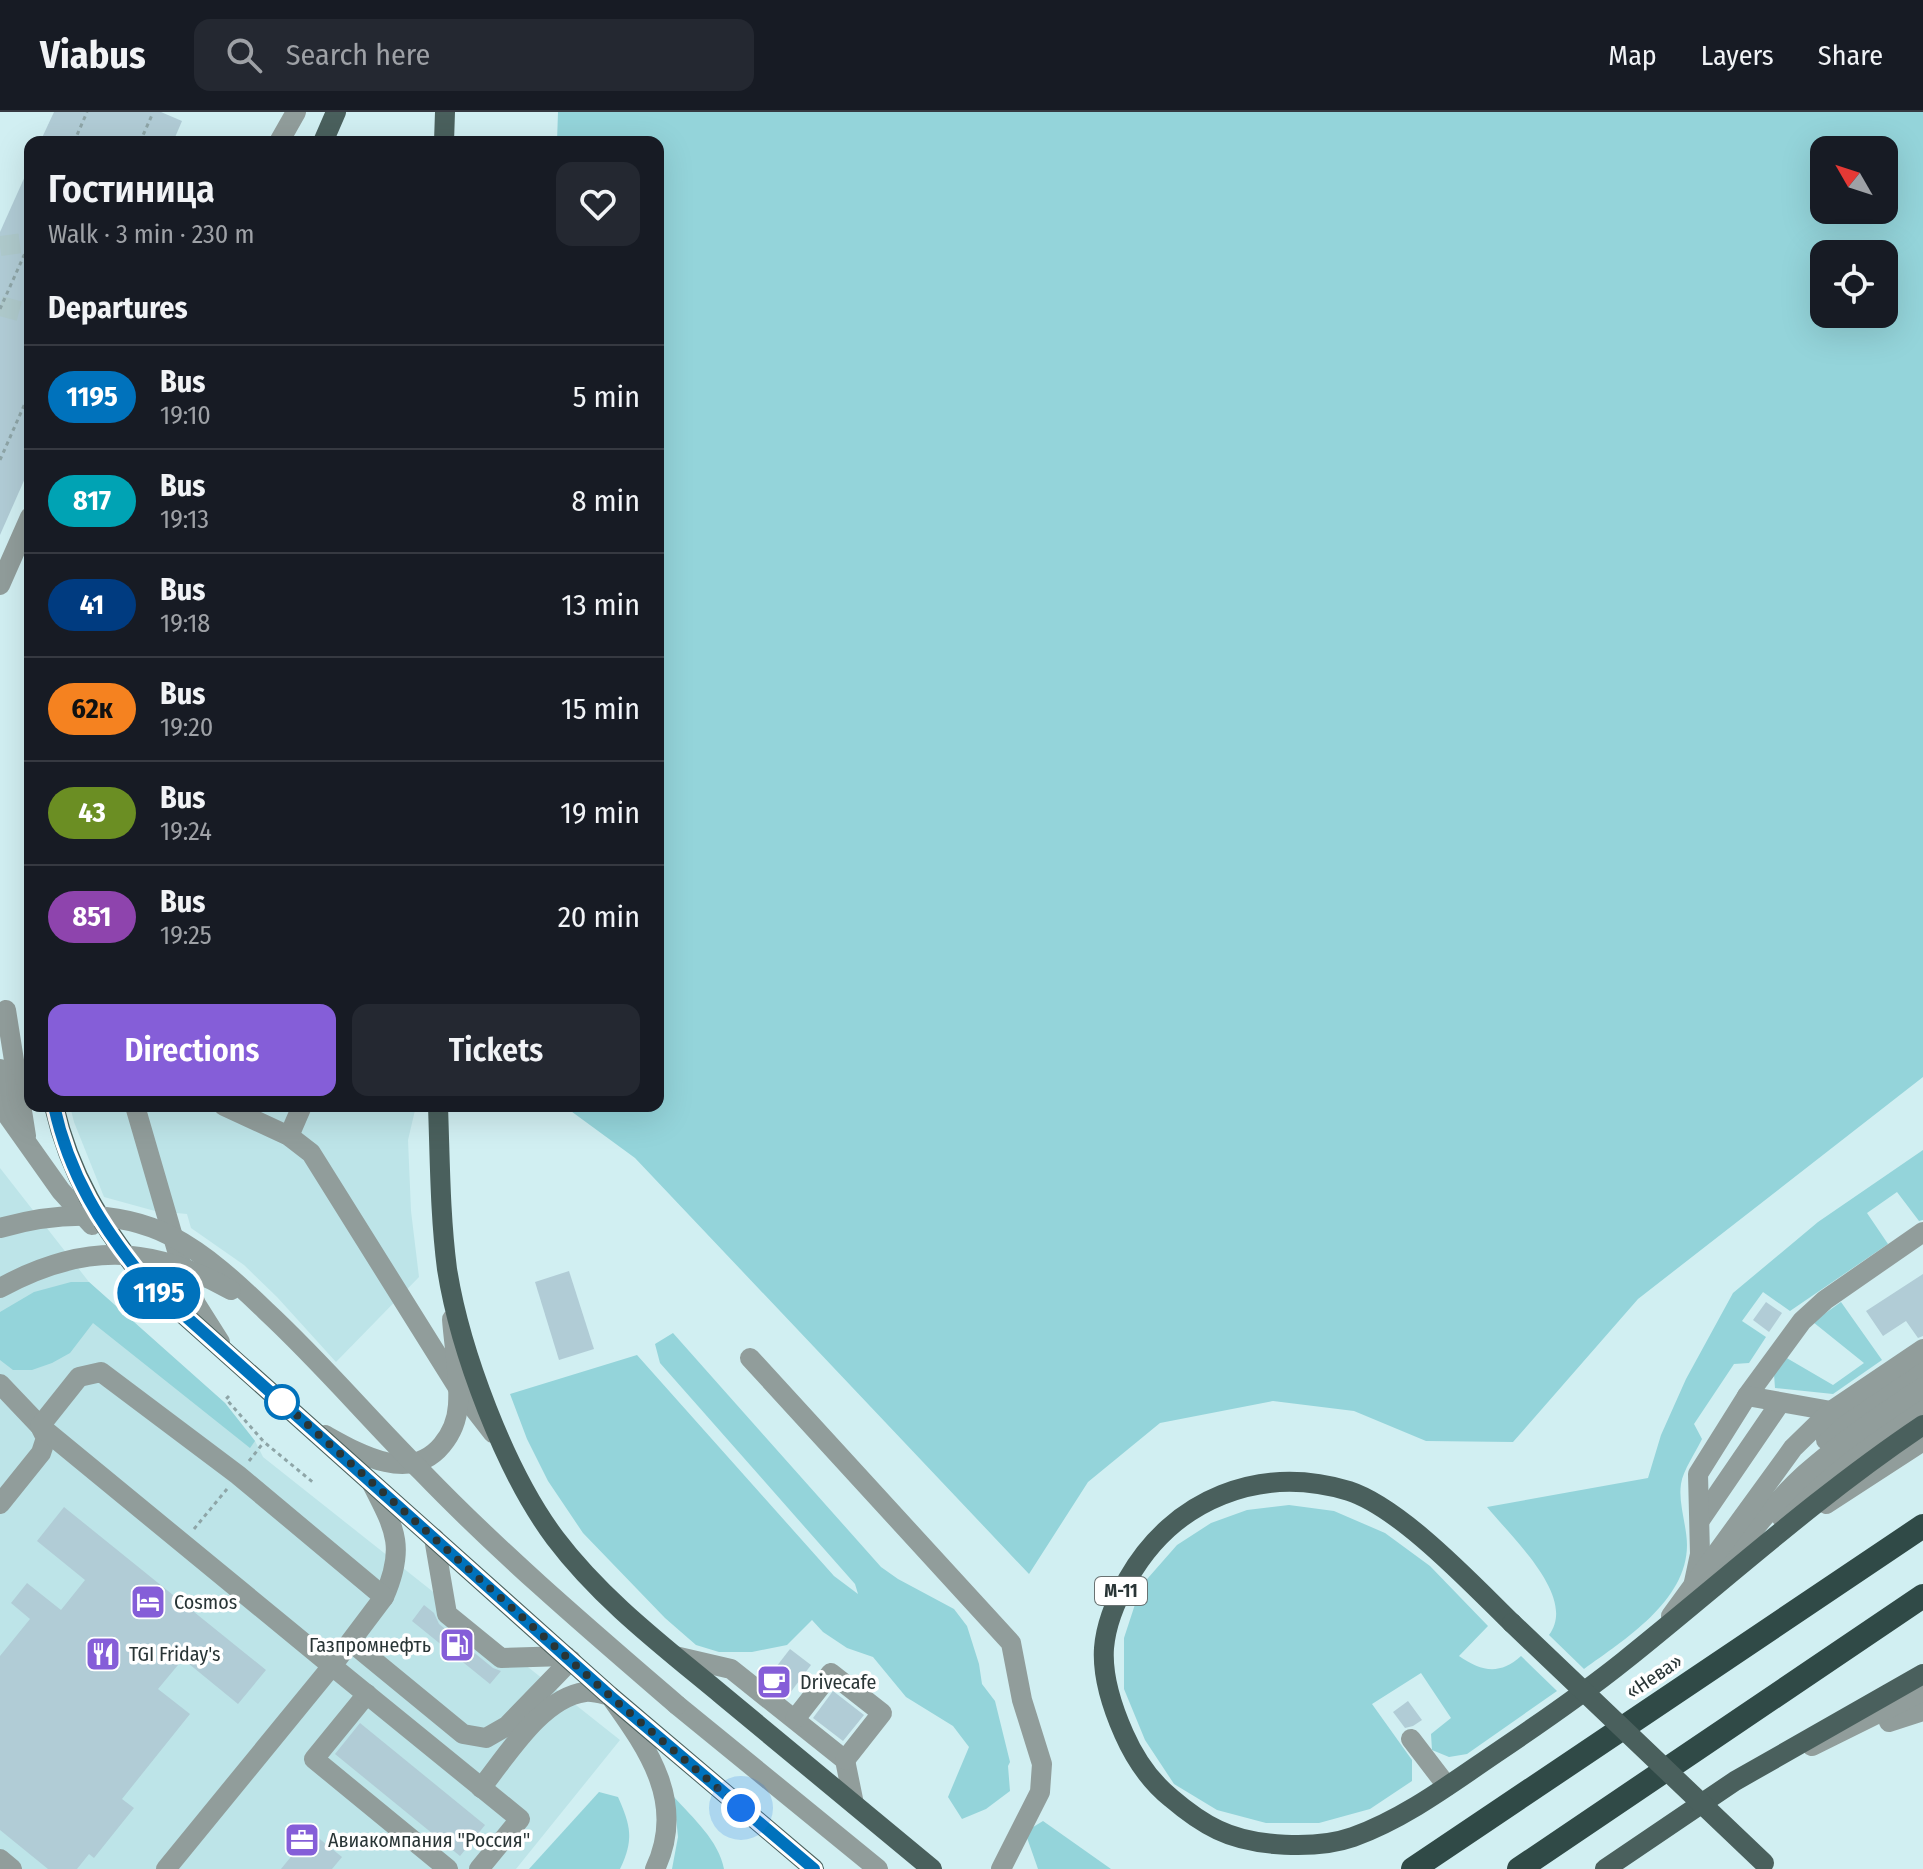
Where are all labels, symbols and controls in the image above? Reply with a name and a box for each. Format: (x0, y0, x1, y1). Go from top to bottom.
search box (194, 19, 754, 91)
text: Viabus (40, 32, 146, 78)
icon: search (222, 33, 266, 77)
text: Search here (286, 37, 430, 73)
text: Map (1608, 39, 1657, 72)
text: Layers (1701, 39, 1774, 72)
text: Share (1818, 39, 1883, 72)
north arrow (1810, 136, 1898, 224)
map controls (1810, 136, 1898, 328)
button: heart (556, 162, 640, 246)
text: Гостиница (48, 166, 215, 212)
text: Walk · 3 min · 230 m (48, 219, 255, 250)
button: locate (1810, 240, 1898, 328)
text: Departures (48, 290, 188, 326)
text: Bus (160, 364, 205, 400)
text: 5 min (573, 379, 640, 415)
text: 1195 (66, 380, 118, 413)
text: 19:10 (160, 400, 211, 431)
text: Bus (160, 468, 205, 504)
text: 8 min (572, 483, 640, 519)
text: 817 (73, 484, 111, 517)
text: 19:13 (160, 504, 209, 535)
text: Bus (160, 572, 205, 608)
text: 13 min (561, 587, 640, 623)
text: 41 (80, 588, 104, 621)
text: 19:18 (160, 608, 210, 639)
text: Bus (160, 676, 205, 712)
text: 15 min (561, 691, 640, 727)
text: 62к (71, 692, 113, 725)
text: 19:20 (160, 712, 213, 743)
text: Bus (160, 780, 205, 816)
text: 19 min (560, 795, 640, 831)
text: 43 (78, 796, 106, 829)
text: 19:24 (160, 816, 212, 847)
text: Bus (160, 884, 205, 920)
text: 20 min (558, 899, 640, 935)
text: 851 (73, 900, 111, 933)
text: 19:25 (160, 920, 212, 951)
button: Directions (48, 1004, 336, 1096)
button: Tickets (352, 1004, 640, 1096)
line badge: 1195 (103, 1267, 215, 1319)
text: 1195 (133, 1276, 185, 1309)
unlabelled marker (265, 1385, 299, 1419)
road number: М-11 (1095, 1577, 1147, 1605)
hotel icon: Cosmos (129, 1583, 167, 1621)
place label: Cosmos (174, 1590, 237, 1614)
fuel station icon: Газпромнефть (438, 1626, 476, 1664)
place label: Газпромнефть (309, 1633, 431, 1657)
restaurant icon: TGI Friday's (84, 1635, 122, 1673)
place label: TGI Friday's (129, 1642, 221, 1666)
street label: «Нева» (1621, 1648, 1687, 1704)
cafe icon: Drivecafe (755, 1663, 793, 1701)
place label: Drivecafe (800, 1670, 876, 1694)
your location (721, 1788, 761, 1828)
office icon: Авиакомпания "Россия" (283, 1821, 321, 1859)
place label: Авиакомпания "Россия" (328, 1828, 530, 1852)

